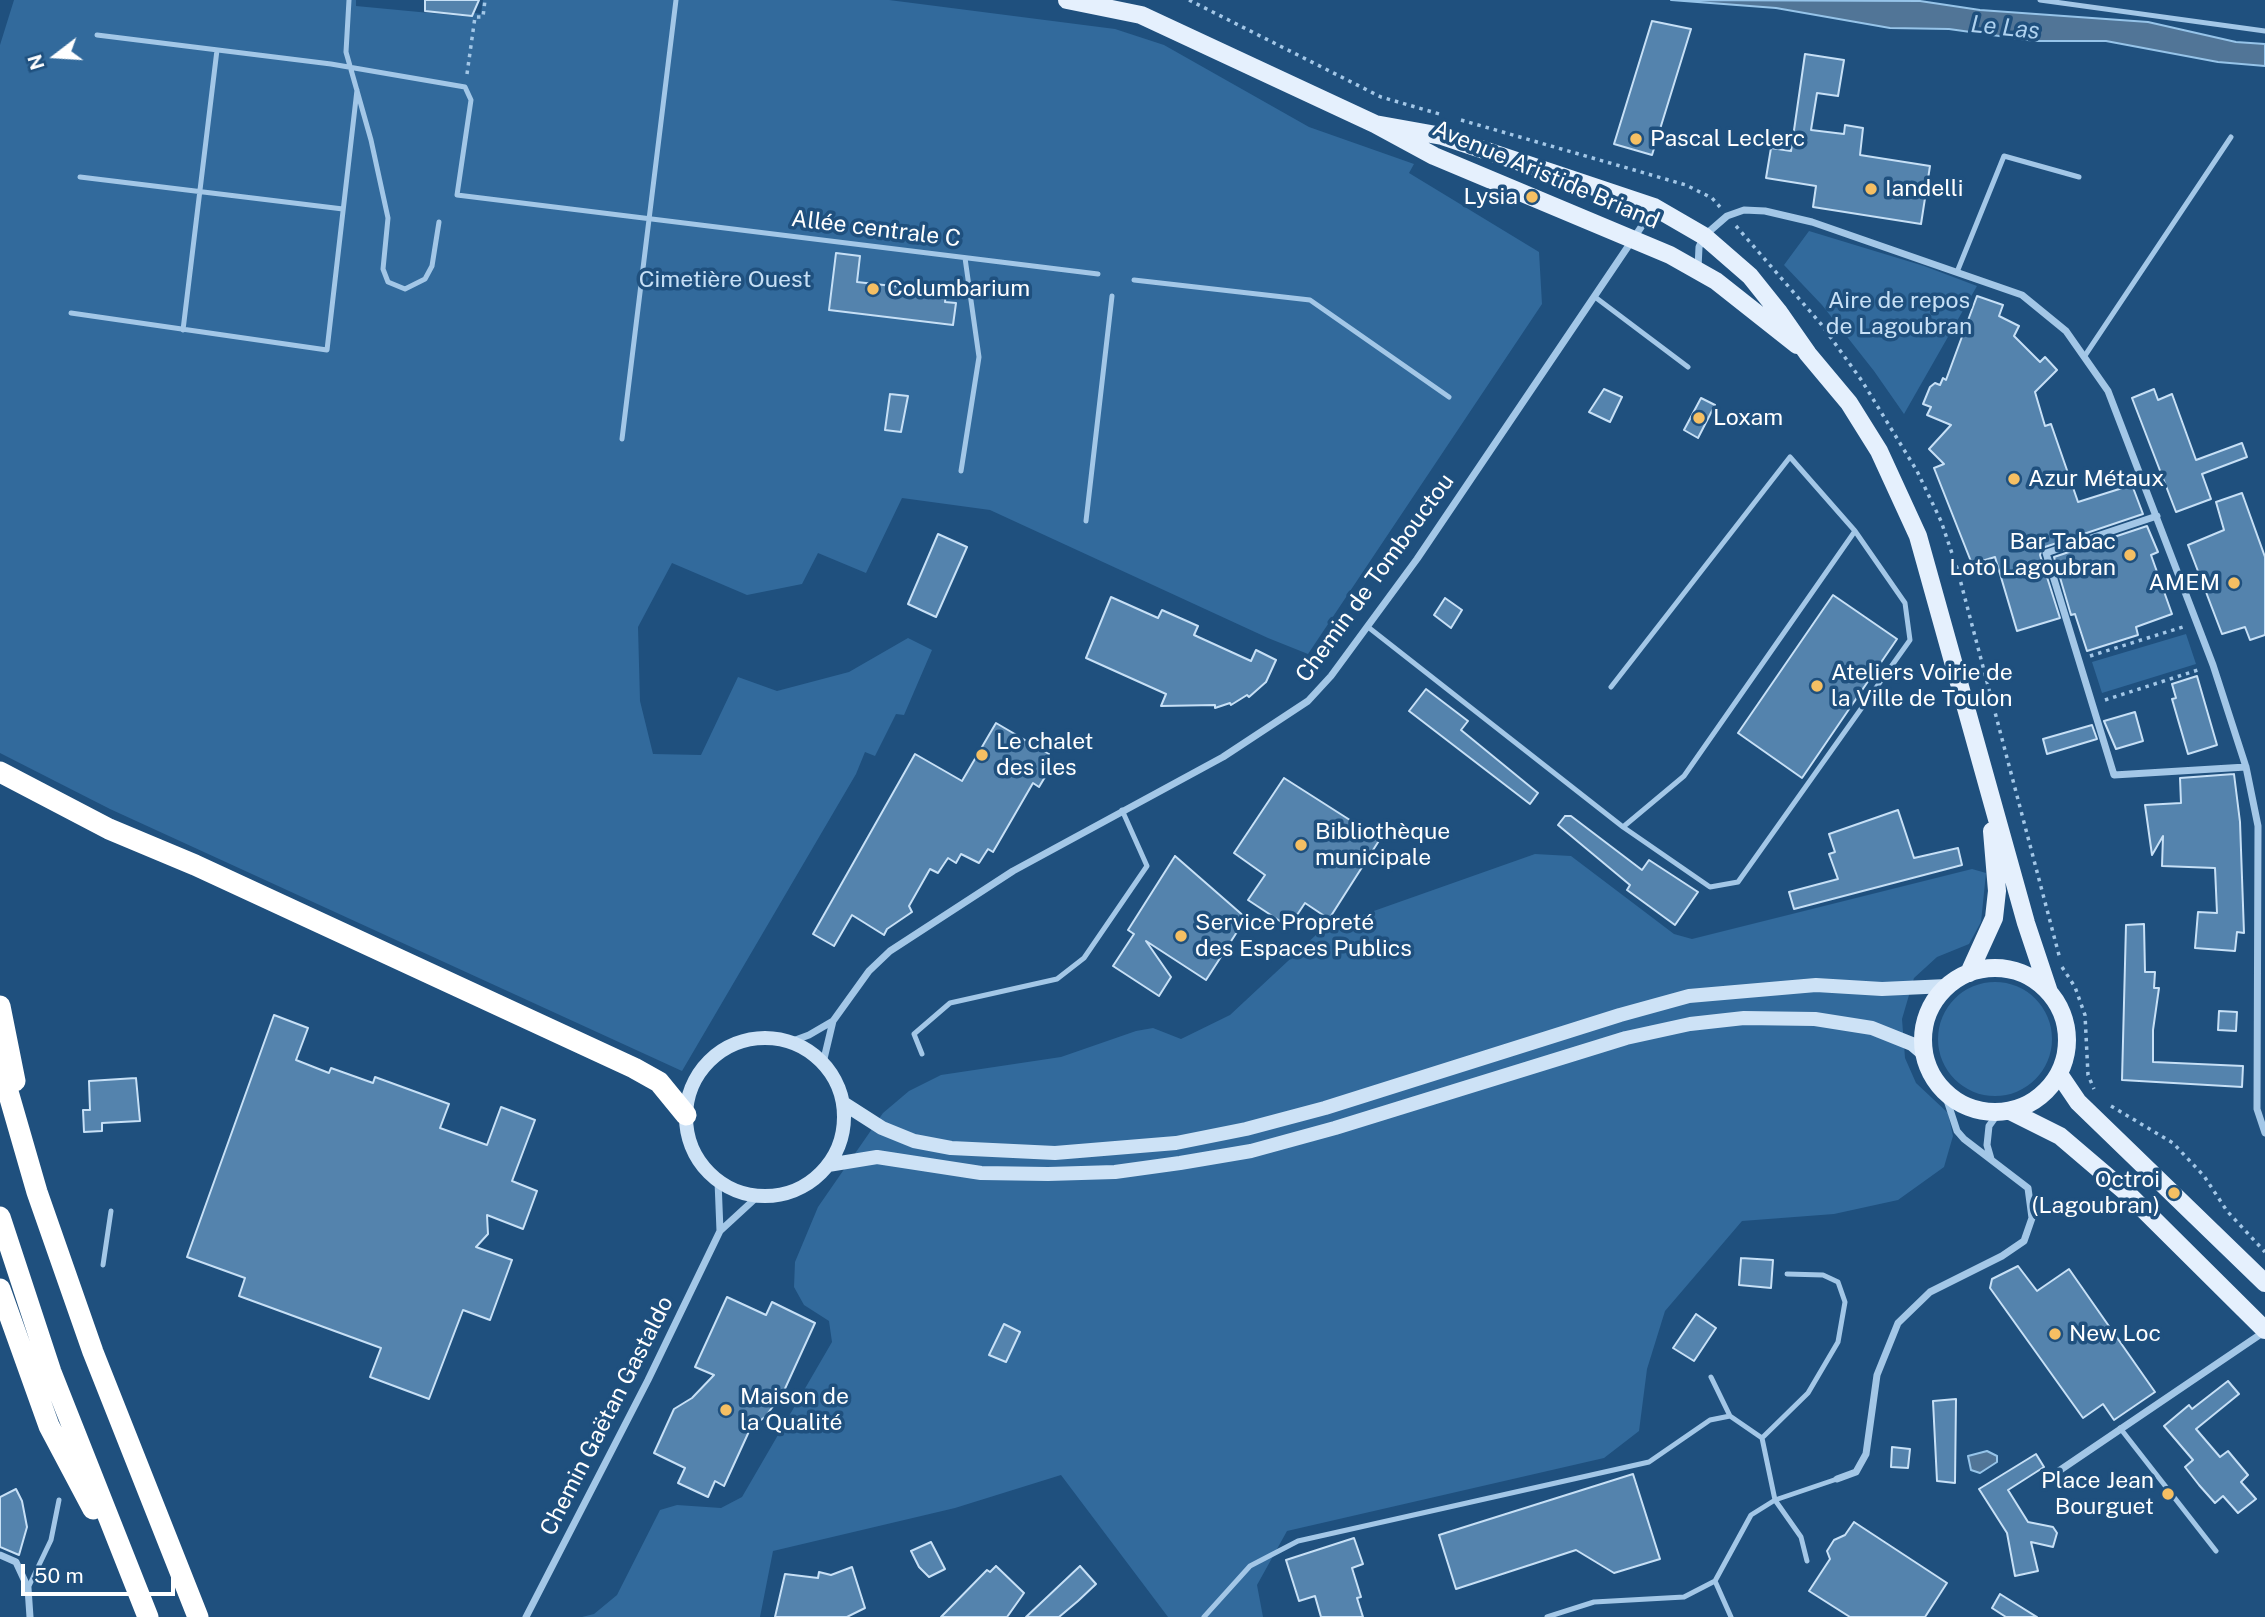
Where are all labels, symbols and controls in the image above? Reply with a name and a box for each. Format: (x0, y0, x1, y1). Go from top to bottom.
water label: Le Las (1969, 10, 2041, 46)
north arrow (21, 21, 91, 91)
text: N (23, 52, 49, 72)
street label: Avenue Aristide Briand (1428, 115, 1664, 235)
place label: Pascal Leclerc (1650, 125, 1805, 153)
marker: Pascal Leclerc (1628, 131, 1644, 147)
place label: Iandelli (1885, 175, 1963, 203)
marker: Iandelli (1863, 181, 1879, 197)
place label: Lysia (1463, 183, 1518, 211)
marker: Lysia (1524, 189, 1540, 205)
street label: Allée centrale C (790, 205, 962, 253)
park label: Cimetière Ouest (639, 266, 811, 294)
place label: Columbarium (887, 275, 1030, 303)
marker: Columbarium (865, 281, 881, 297)
park label: Aire de repos de Lagoubran (1826, 287, 1972, 341)
place label: Loxam (1713, 404, 1783, 432)
marker: Loxam (1691, 410, 1707, 426)
place label: Azur Métaux (2028, 465, 2164, 493)
street label: Chemin de Tombouctou (1290, 468, 1460, 688)
marker: Azur Métaux (2006, 471, 2022, 487)
place label: Bar Tabac Loto Lagoubran (1949, 528, 2116, 582)
marker: Bar Tabac Loto Lagoubran (2122, 547, 2138, 563)
place label: AMEM (2149, 569, 2220, 597)
marker: AMEM (2226, 575, 2242, 591)
place label: Ateliers Voirie de la Ville de Toulon (1831, 659, 2013, 713)
marker: Ateliers Voirie de la Ville de Toulon (1809, 678, 1825, 694)
place label: Le chalet des iles (996, 728, 1094, 782)
marker: Le chalet des iles (974, 747, 990, 763)
place label: Bibliothèque municipale (1315, 818, 1450, 872)
marker: Bibliothèque municipale (1293, 837, 1309, 853)
place label: Service Propreté des Espaces Publics (1195, 909, 1412, 963)
marker: Service Propreté des Espaces Publics (1173, 928, 1189, 944)
place label: Octroi (Lagoubran) (2032, 1166, 2160, 1220)
marker: Octroi (Lagoubran) (2166, 1185, 2182, 1201)
street label: Chemin Gaëtan Gastaldo (535, 1292, 679, 1540)
place label: New Loc (2069, 1320, 2161, 1348)
marker: New Loc (2047, 1326, 2063, 1342)
place label: Maison de la Qualité (740, 1383, 849, 1437)
marker: Maison de la Qualité (718, 1402, 734, 1418)
place label: Place Jean Bourguet (2041, 1467, 2154, 1521)
marker: Place Jean Bourguet (2160, 1486, 2176, 1502)
scale bar (24, 1550, 178, 1594)
text: 50 m (34, 1563, 84, 1588)

